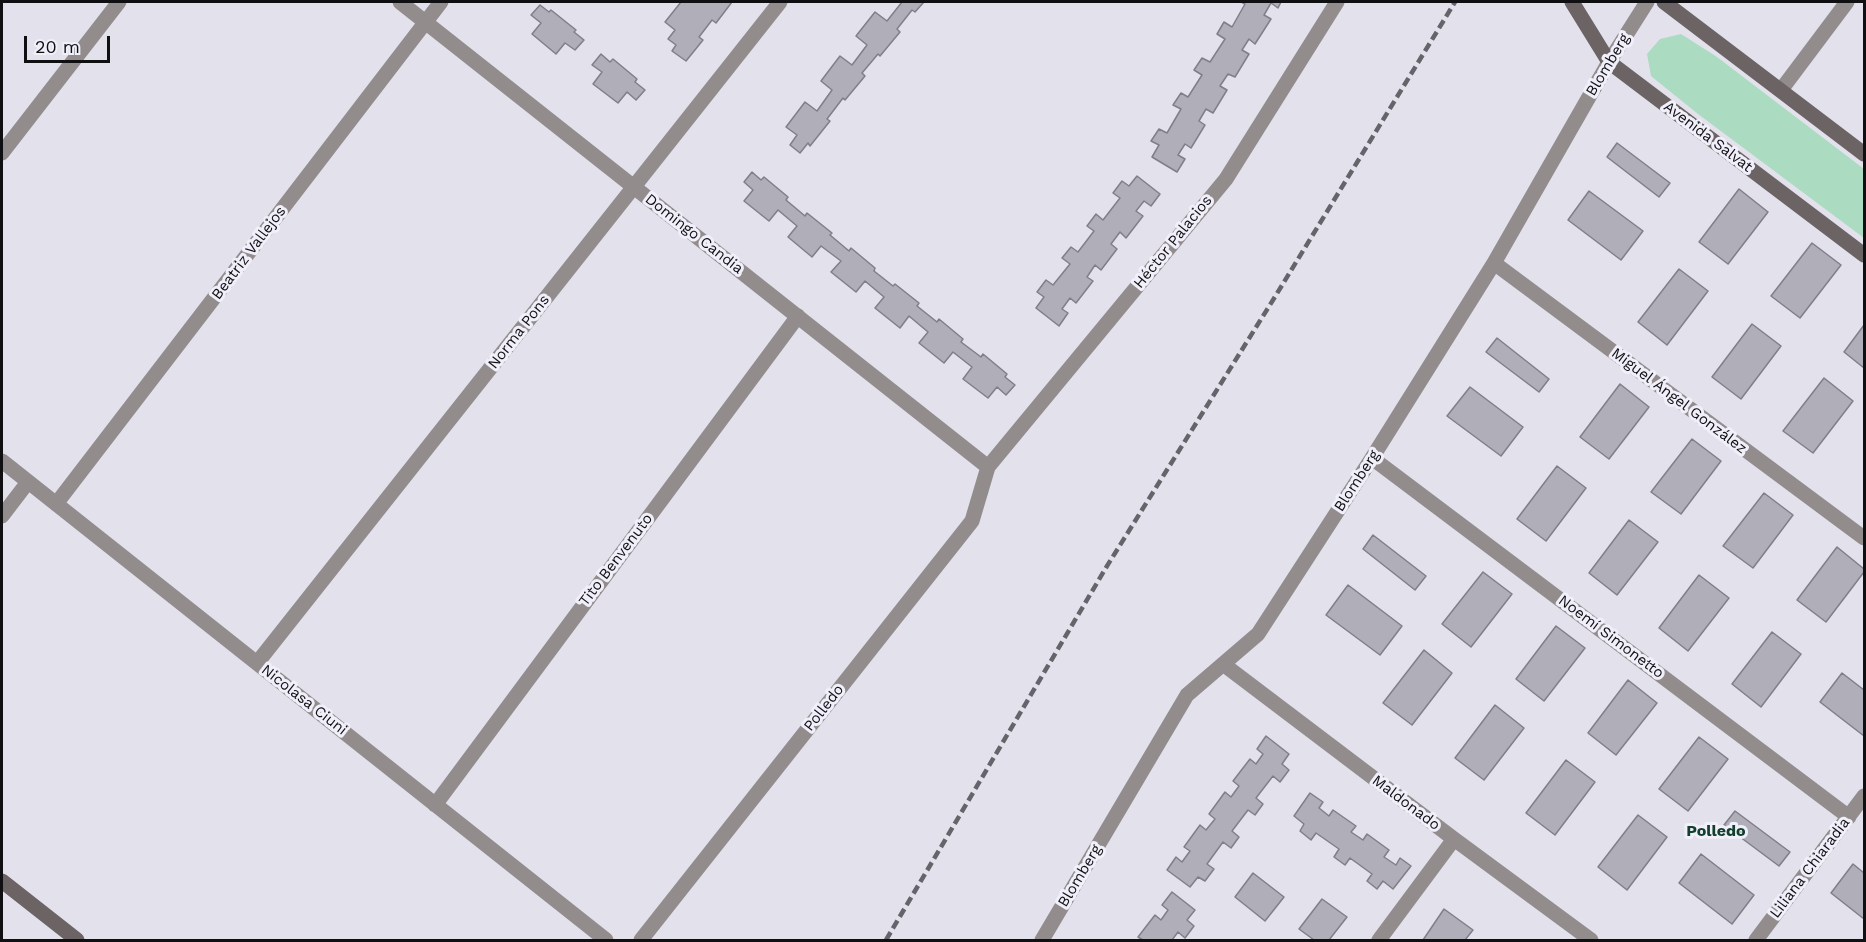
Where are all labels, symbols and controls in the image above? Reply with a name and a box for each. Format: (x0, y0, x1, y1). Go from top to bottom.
scale bar (27, 24, 112, 62)
street label: Blomberg (1582, 31, 1634, 99)
text: 20 m (35, 36, 80, 57)
street label: Avenida Salvat (1660, 98, 1756, 176)
street label: Domingo Candia (641, 190, 747, 278)
street label: Héctor Palacios (1130, 192, 1216, 292)
street label: Beatriz Vallejos (208, 203, 290, 303)
street label: Norma Pons (484, 291, 554, 373)
street label: Miguel Ángel González (1608, 344, 1750, 458)
street label: Blomberg (1331, 447, 1383, 515)
street label: Tito Benvenuto (575, 510, 657, 610)
street label: Noemí Simonetto (1555, 592, 1667, 682)
street label: Nicolasa Ciuni (258, 661, 350, 739)
street label: Polledo (800, 681, 848, 735)
street label: Maldonado (1368, 772, 1444, 834)
street label: Liliana Chiaradia (1766, 814, 1854, 922)
district label: Polledo (1686, 821, 1746, 841)
street label: Blomberg (1054, 842, 1106, 910)

